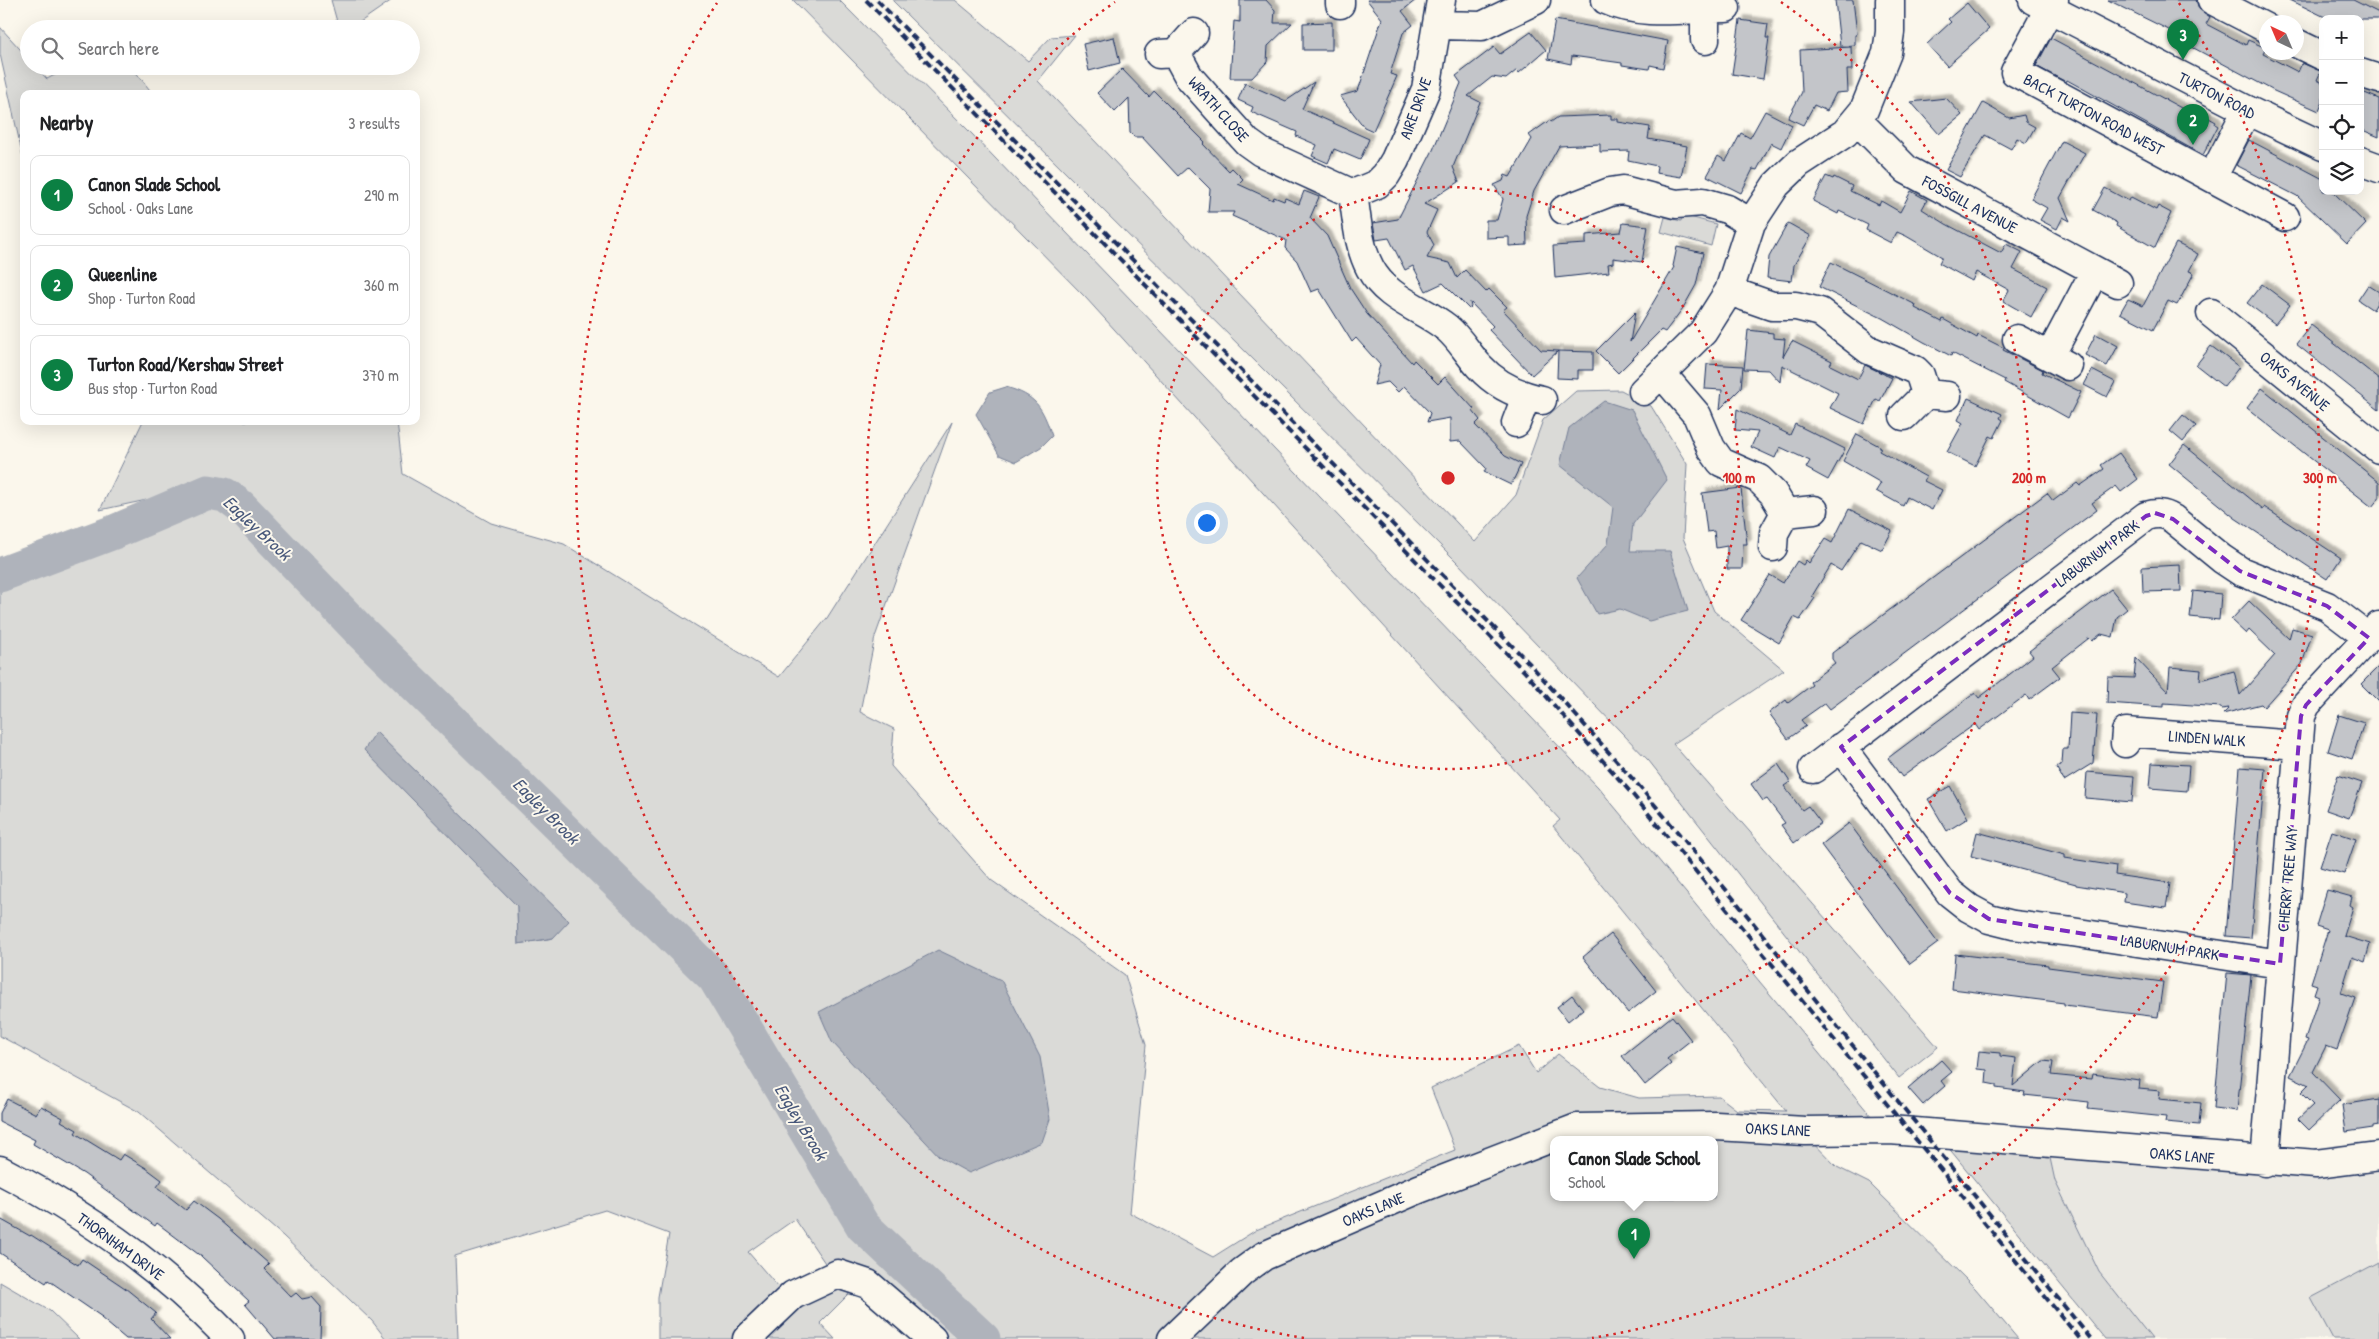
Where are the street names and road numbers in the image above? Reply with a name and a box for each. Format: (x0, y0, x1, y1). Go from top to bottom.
street label: TURTON ROAD (2175, 66, 2260, 124)
street label: BACK TURTON ROAD WEST (2020, 68, 2168, 161)
street label: WRATH CLOSE (1184, 71, 1254, 147)
street label: AIRE DRIVE (1394, 74, 1436, 142)
street label: FOSSGILL AVENUE (1918, 169, 2021, 238)
street label: OAKS AVENUE (2255, 346, 2335, 416)
street label: LABURNUM PARK (2051, 514, 2144, 592)
street label: LINDEN WALK (2168, 724, 2247, 752)
street label: CHERRY TREE WAY (2271, 825, 2303, 933)
street label: LABURNUM PARK (2119, 928, 2222, 966)
street label: OAKS LANE (1745, 1117, 1811, 1141)
street label: OAKS LANE (2148, 1141, 2216, 1169)
street label: OAKS LANE (1339, 1186, 1407, 1232)
street label: THORNHAM DRIVE (73, 1207, 169, 1285)

